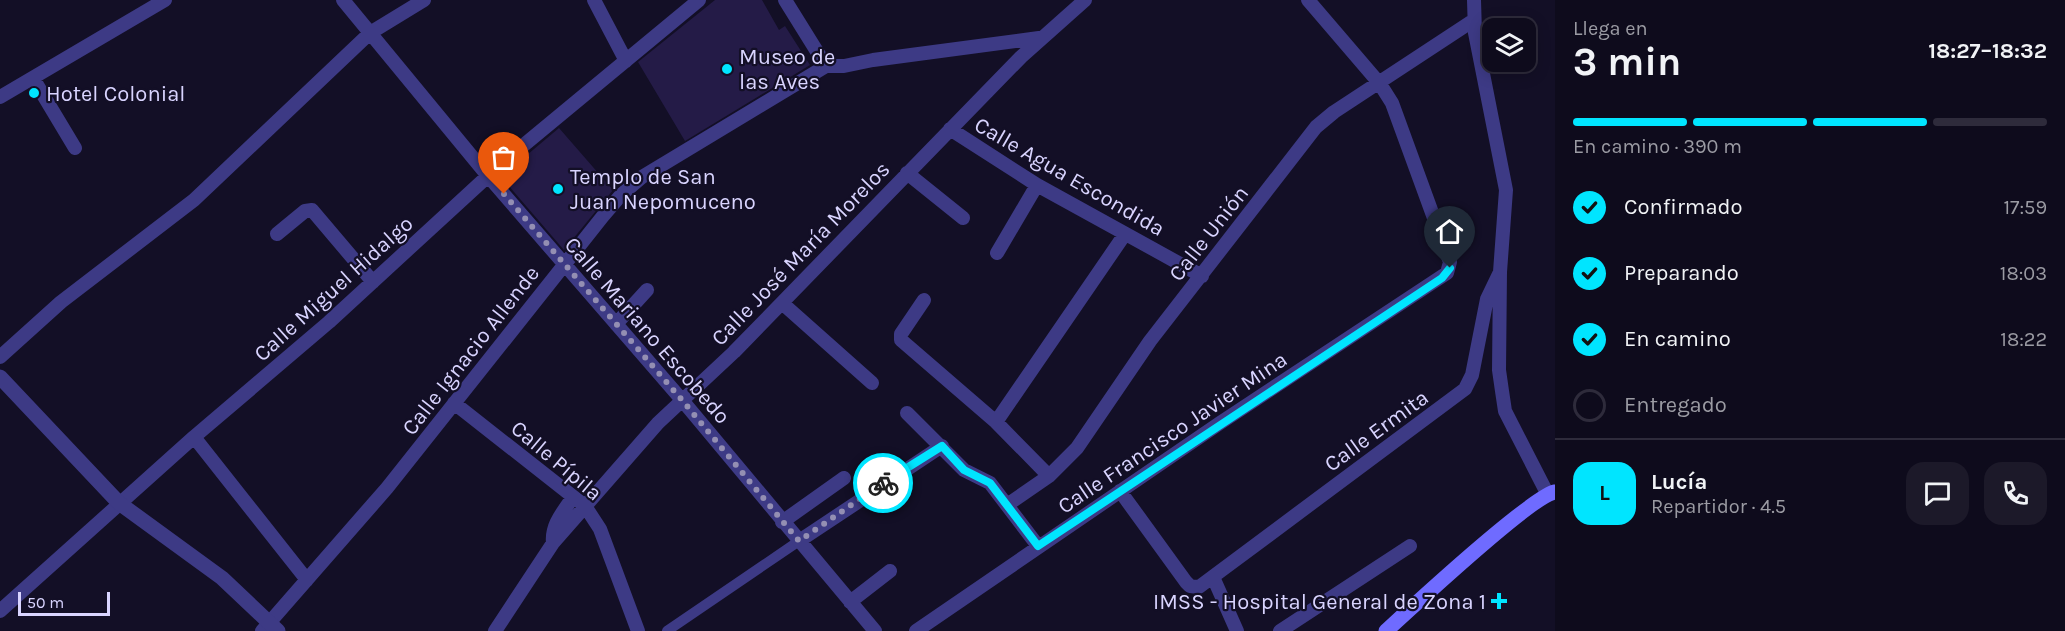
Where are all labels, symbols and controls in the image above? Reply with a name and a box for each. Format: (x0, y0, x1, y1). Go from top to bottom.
text: Llega en (1573, 17, 1648, 40)
map controls (1482, 18, 1536, 72)
button: layers (1482, 18, 1536, 72)
text: 18:27–18:32 (1928, 38, 2047, 64)
text: 3 min (1573, 39, 1681, 85)
place label: Museo de las Aves (739, 44, 835, 95)
marker: Museo de las Aves (720, 62, 734, 76)
place label: Hotel Colonial (46, 81, 185, 107)
marker: Hotel Colonial (27, 86, 41, 100)
street label: Calle Agua Escondida (970, 112, 1169, 242)
pin (478, 132, 529, 194)
text: En camino · 390 m (1573, 135, 1742, 158)
icon: bag (487, 141, 520, 174)
street label: Calle José María Morelos (706, 156, 895, 351)
place label: Templo de San Juan Nepomuceno (570, 164, 756, 215)
street label: Calle Unión (1163, 181, 1254, 287)
marker: Templo de San Juan Nepomuceno (551, 182, 565, 196)
icon: check (1573, 191, 1606, 224)
text: Confirmado (1624, 194, 1743, 220)
text: 17:59 (2004, 196, 2047, 219)
pin (1424, 206, 1475, 268)
street label: Calle Miguel Hidalgo (249, 210, 419, 367)
icon: home (1433, 215, 1466, 248)
street label: Calle Mariano Escobedo (559, 232, 735, 429)
icon: check (1573, 257, 1606, 290)
text: Preparando (1624, 260, 1739, 286)
street label: Calle Ignacio Allende (397, 261, 545, 440)
text: 18:03 (2000, 262, 2047, 285)
icon: check (1573, 323, 1606, 356)
text: En camino (1624, 326, 1731, 352)
text: 18:22 (2000, 328, 2047, 351)
street label: Calle Francisco Javier Mina (1053, 346, 1292, 519)
street label: Calle Ermita (1319, 384, 1434, 477)
text: Entregado (1624, 392, 1727, 418)
street label: Calle Pípila (506, 415, 607, 506)
courier (853, 453, 913, 513)
button: chat (1906, 462, 1969, 525)
button: phone (1984, 462, 2047, 525)
icon: bike (867, 467, 900, 500)
text: Lucía (1651, 469, 1707, 495)
text: L (1599, 480, 1610, 506)
text: Repartidor · 4.5 (1651, 495, 1786, 518)
scale bar (18, 589, 110, 616)
place label: IMSS - Hospital General de Zona 1 (1153, 589, 1486, 615)
marker: IMSS - Hospital General de Zona 1 (1490, 592, 1508, 610)
text: 50 m (27, 593, 64, 612)

